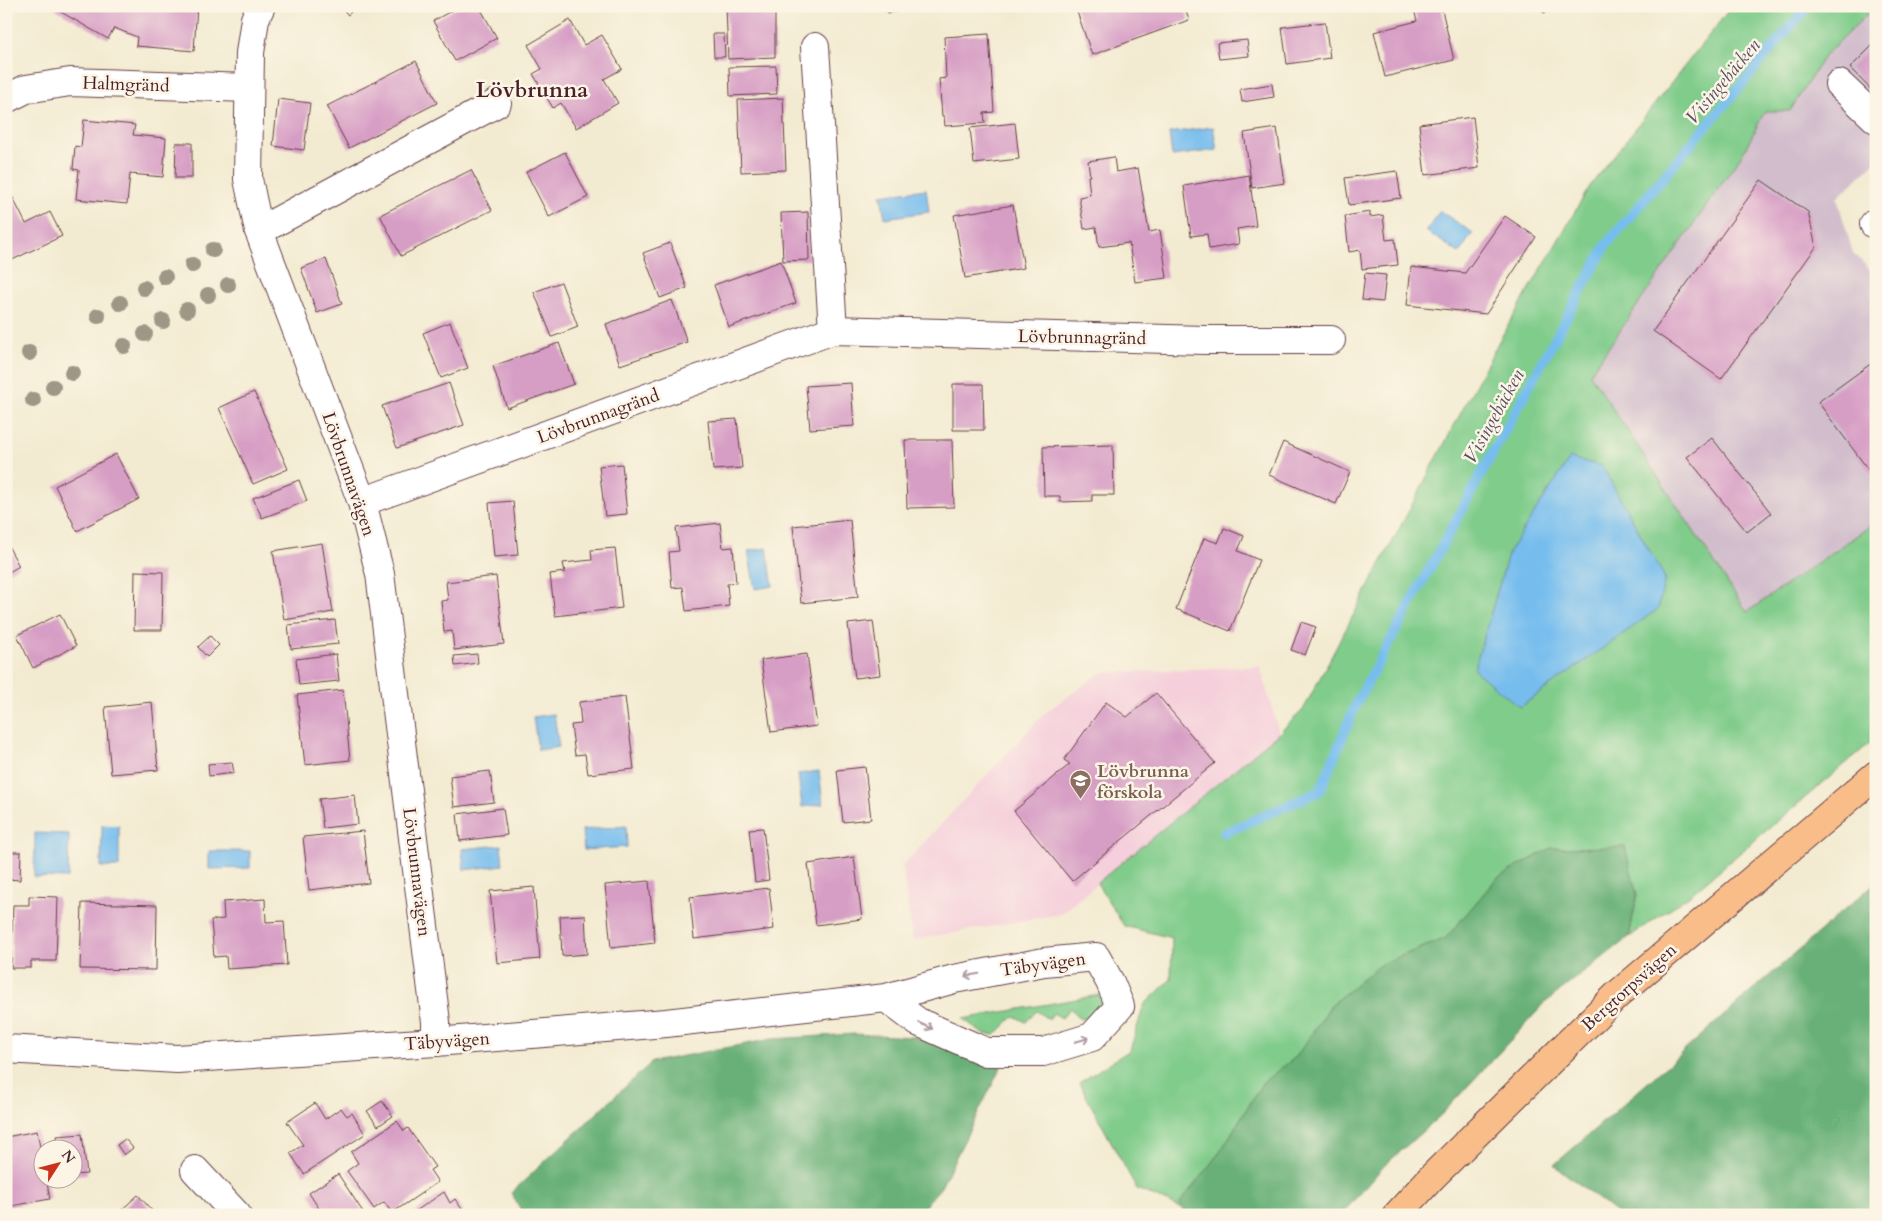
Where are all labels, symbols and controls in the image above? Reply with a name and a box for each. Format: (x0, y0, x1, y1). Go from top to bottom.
water label: Visingebäcken (1679, 33, 1767, 130)
street label: Halmgränd (82, 70, 170, 99)
district label: Lövbrunna (476, 75, 588, 105)
street label: Lövbrunnagränd (1018, 324, 1147, 351)
water label: Visingebäcken (1457, 364, 1531, 468)
street label: Lövbrunnagränd (534, 383, 663, 450)
street label: Lövbrunnavägen (316, 409, 382, 540)
place label: Lövbrunna förskola (1097, 759, 1189, 805)
school or university icon: Lövbrunna förskola (1069, 769, 1093, 800)
street label: Lövbrunnavägen (396, 806, 437, 939)
street label: Bergtorpsvägen (1576, 937, 1683, 1037)
street label: Täbyvägen (999, 946, 1088, 983)
one-way arrow (964, 971, 980, 981)
one-way arrow (918, 1021, 933, 1031)
street label: Täbyvägen (403, 1026, 491, 1057)
one-way arrow (1074, 1035, 1090, 1045)
north arrow (32, 1138, 82, 1188)
text: N (57, 1146, 79, 1167)

